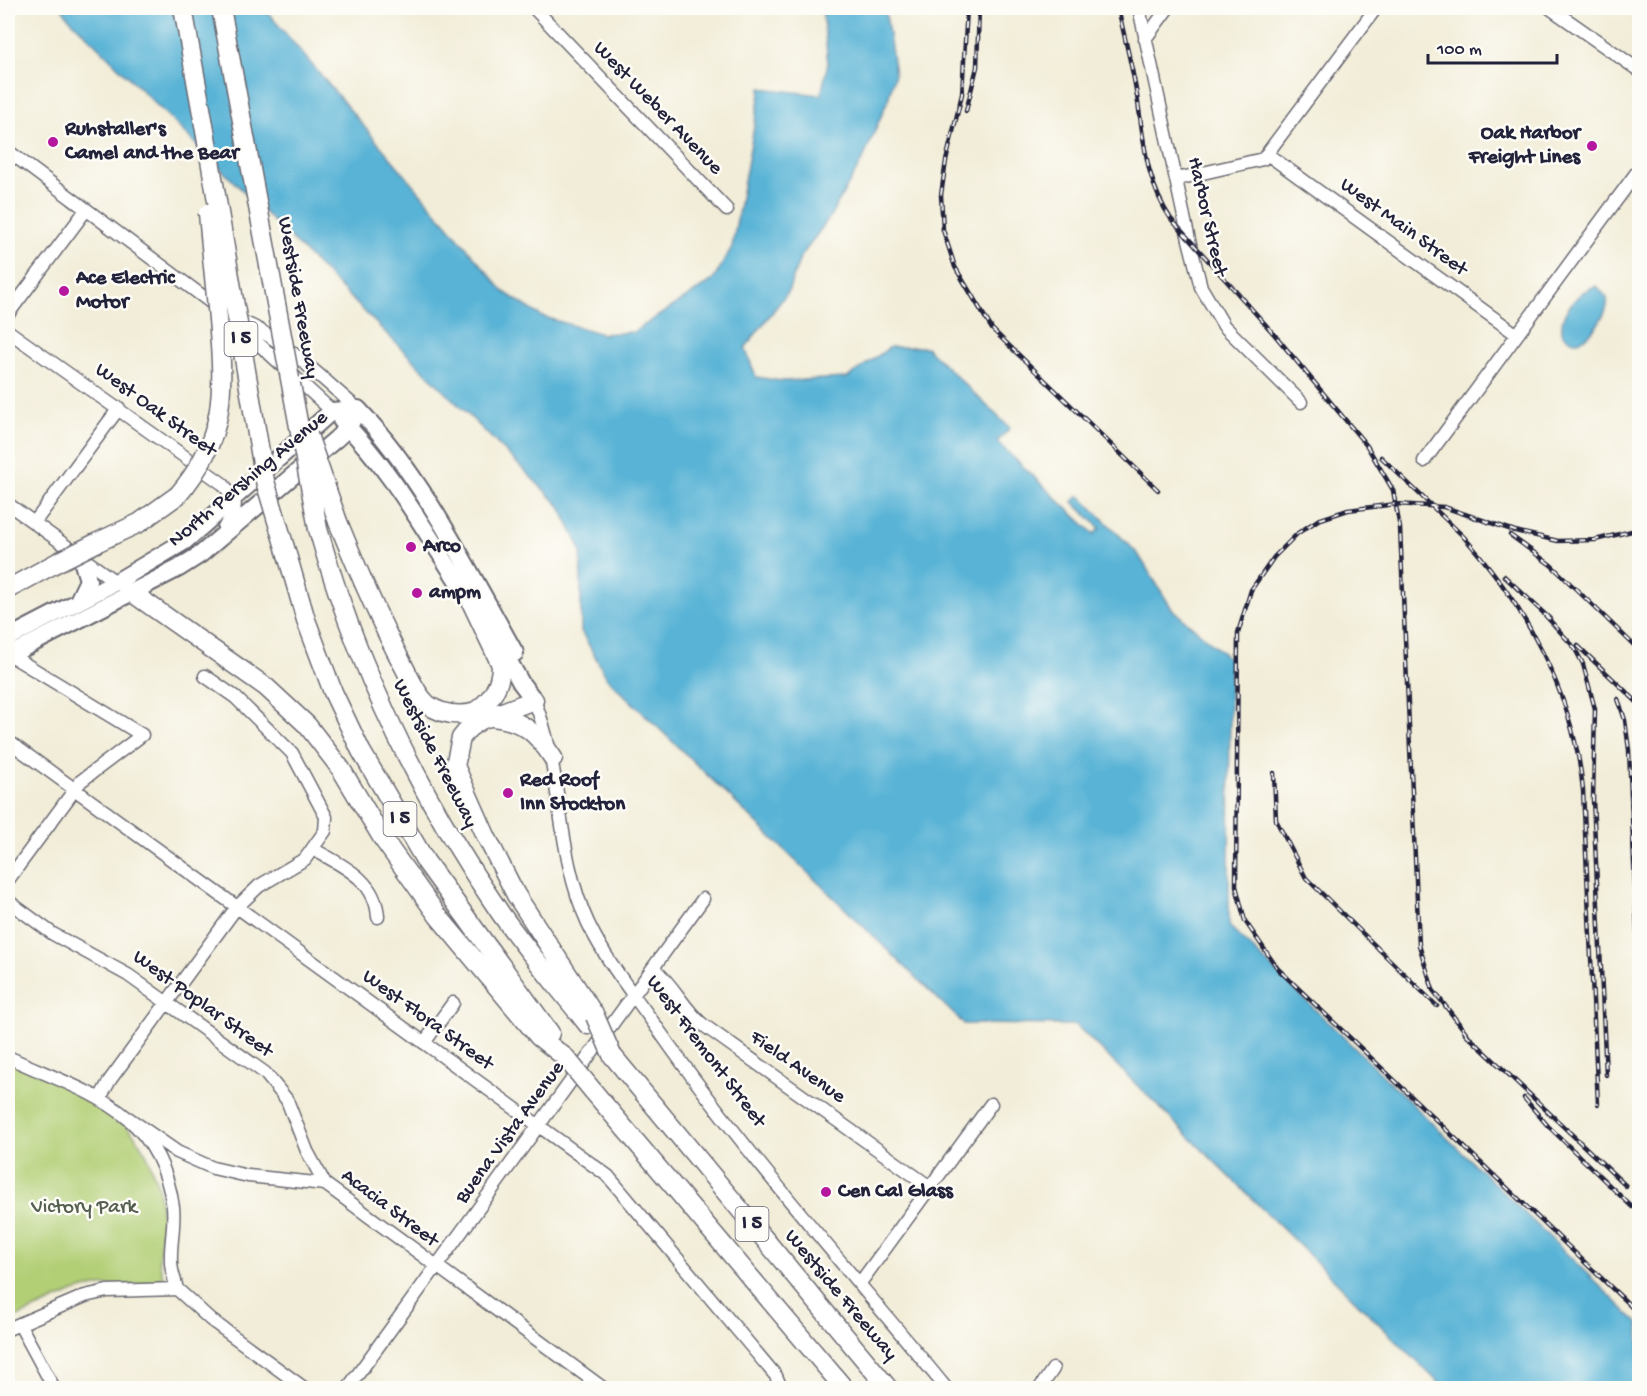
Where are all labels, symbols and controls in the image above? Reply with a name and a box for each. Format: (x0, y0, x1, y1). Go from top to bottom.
scale bar (1428, 27, 1557, 65)
street label: West Weber Avenue (587, 37, 728, 182)
text: 100 m (1436, 40, 1482, 61)
place label: Ruhstaller's Camel and the Bear (64, 118, 241, 167)
place label: Oak Harbor Freight Lines (1468, 122, 1583, 171)
marker: Ruhstaller's Camel and the Bear (46, 135, 60, 149)
marker: Oak Harbor Freight Lines (1585, 139, 1599, 153)
street label: Harbor Street (1180, 155, 1232, 281)
street label: West Main Street (1334, 173, 1474, 284)
street label: Westside Freeway (270, 215, 324, 381)
place label: Ace Electric Motor (75, 267, 177, 316)
marker: Ace Electric Motor (57, 284, 71, 298)
road number: I 5 (224, 322, 258, 356)
street label: West Oak Street (89, 358, 223, 465)
street label: North Pershing Avenue (164, 405, 335, 554)
place label: Arco (422, 535, 461, 560)
marker: Arco (404, 540, 418, 554)
place label: ampm (428, 581, 481, 606)
marker: ampm (410, 586, 424, 600)
street label: Westside Freeway (386, 675, 482, 833)
place label: Red Roof Inn Stockton (519, 769, 626, 818)
marker: Red Roof Inn Stockton (501, 786, 515, 800)
road number: I 5 (384, 802, 416, 836)
street label: West Poplar Street (127, 946, 279, 1066)
street label: West Flora Street (356, 965, 500, 1078)
street label: West Fremont Street (640, 971, 772, 1135)
street label: Field Avenue (743, 1025, 851, 1111)
street label: Buena Vista Avenue (450, 1056, 572, 1210)
street label: Acacia Street (335, 1164, 445, 1255)
place label: Cen Cal Glass (837, 1180, 954, 1205)
marker: Cen Cal Glass (819, 1185, 833, 1199)
park label: Victory Park (30, 1196, 139, 1221)
road number: I 5 (736, 1207, 768, 1241)
street label: Westside Freeway (778, 1225, 902, 1367)

